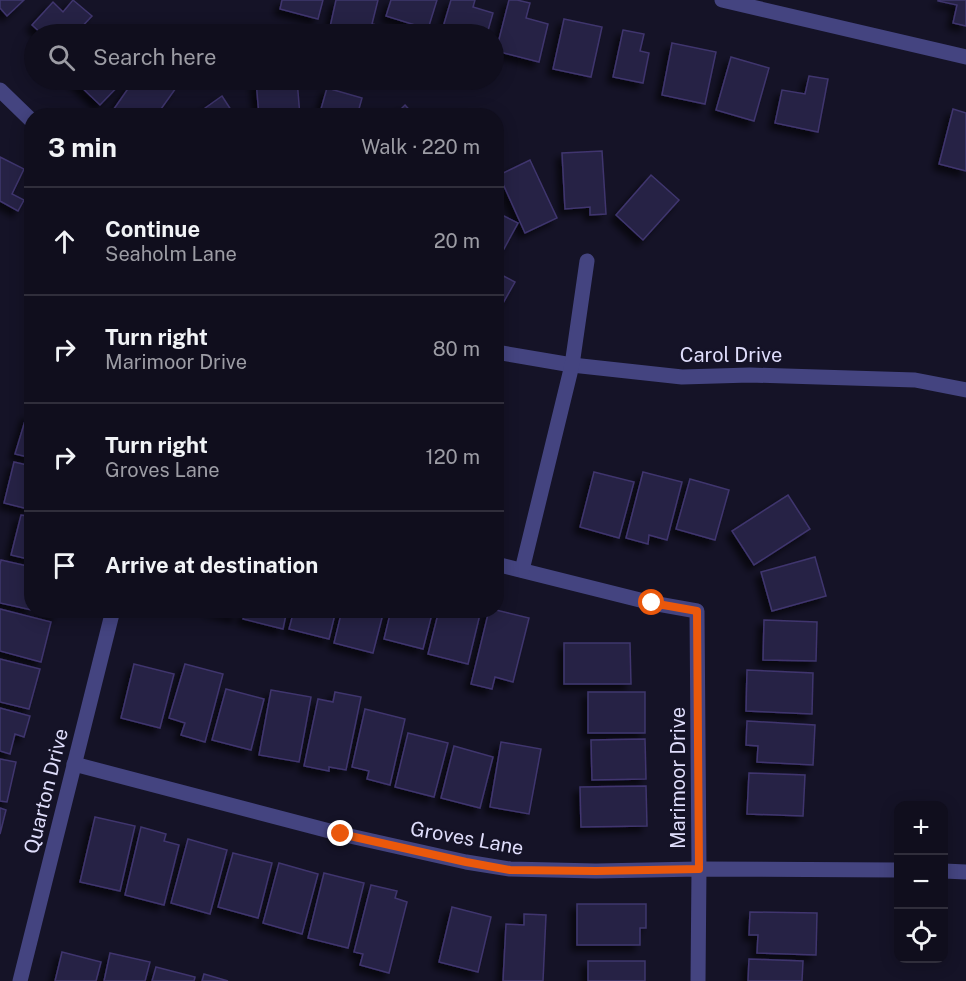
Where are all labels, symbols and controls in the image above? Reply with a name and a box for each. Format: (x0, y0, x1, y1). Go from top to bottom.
search box (24, 24, 504, 90)
icon: search (45, 41, 78, 74)
text: Search here (93, 44, 217, 70)
text: 3 min (48, 132, 117, 163)
text: Walk · 220 m (361, 135, 480, 159)
text: Continue (105, 216, 200, 242)
icon: ahead (48, 225, 81, 258)
text: 20 m (434, 229, 480, 253)
text: Seaholm Lane (105, 242, 237, 266)
text: Turn right (105, 324, 208, 350)
icon: right (48, 333, 81, 366)
text: 80 m (433, 337, 480, 361)
street label: Carol Drive (680, 343, 782, 367)
text: Marimoor Drive (105, 350, 247, 374)
text: Turn right (105, 432, 208, 458)
icon: right (48, 441, 81, 474)
text: 120 m (426, 445, 480, 469)
text: Groves Lane (105, 458, 220, 482)
icon: arrive (48, 549, 81, 582)
text: Arrive at destination (105, 552, 318, 578)
route start (638, 589, 664, 615)
street label: Marimoor Drive (666, 707, 690, 849)
street label: Quarton Drive (19, 726, 73, 856)
map controls (894, 801, 948, 963)
button: + (894, 801, 948, 855)
street label: Groves Lane (408, 816, 526, 860)
route end (327, 820, 353, 846)
button: − (894, 855, 948, 909)
button: locate (894, 909, 948, 963)

